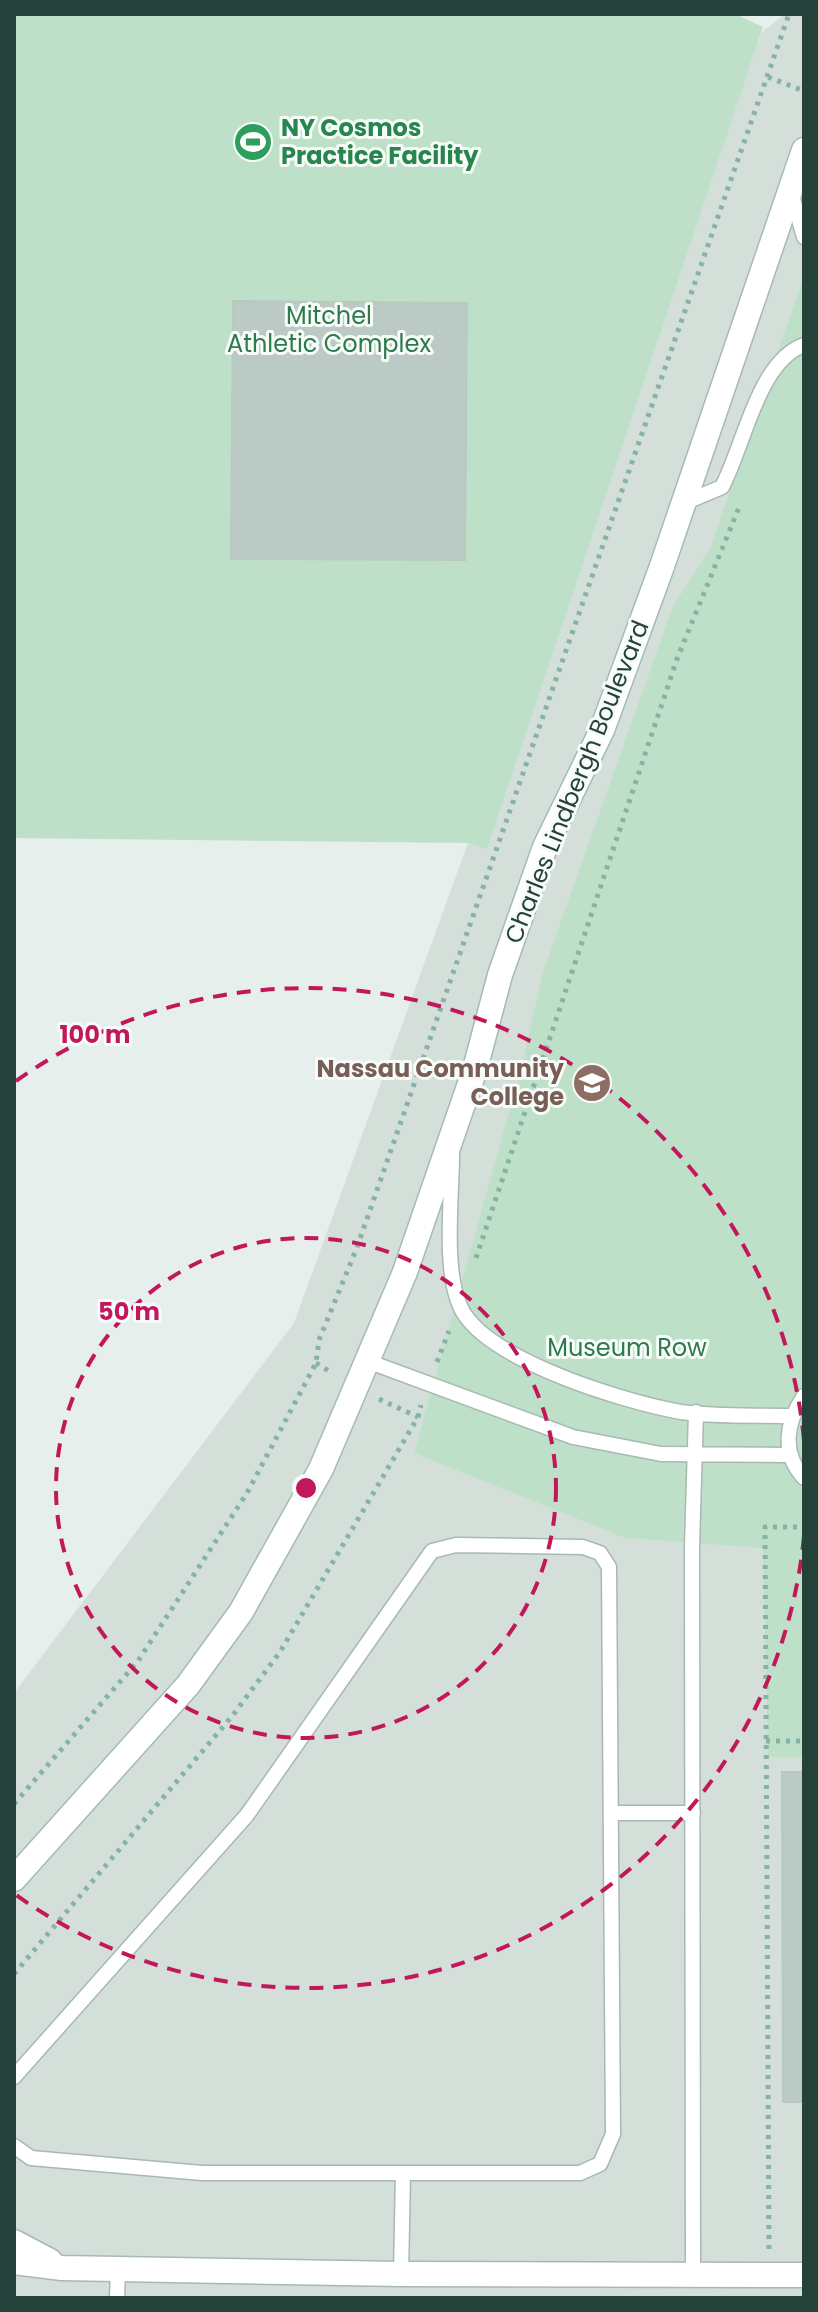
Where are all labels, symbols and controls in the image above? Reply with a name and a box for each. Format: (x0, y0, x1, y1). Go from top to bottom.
place label: NY Cosmos Practice Facility (281, 111, 479, 172)
sports icon: NY Cosmos Practice Facility (232, 121, 274, 163)
park label: Mitchel Athletic Complex (227, 299, 431, 360)
street label: Charles Lindbergh Boulevard (496, 615, 657, 948)
text: 100 m (60, 1018, 130, 1051)
place label: Nassau Community College (317, 1052, 565, 1113)
school or university icon: Nassau Community College (571, 1062, 613, 1104)
text: 50 m (98, 1295, 160, 1328)
park label: Museum Row (547, 1331, 707, 1364)
centre of rings (292, 1474, 320, 1502)

